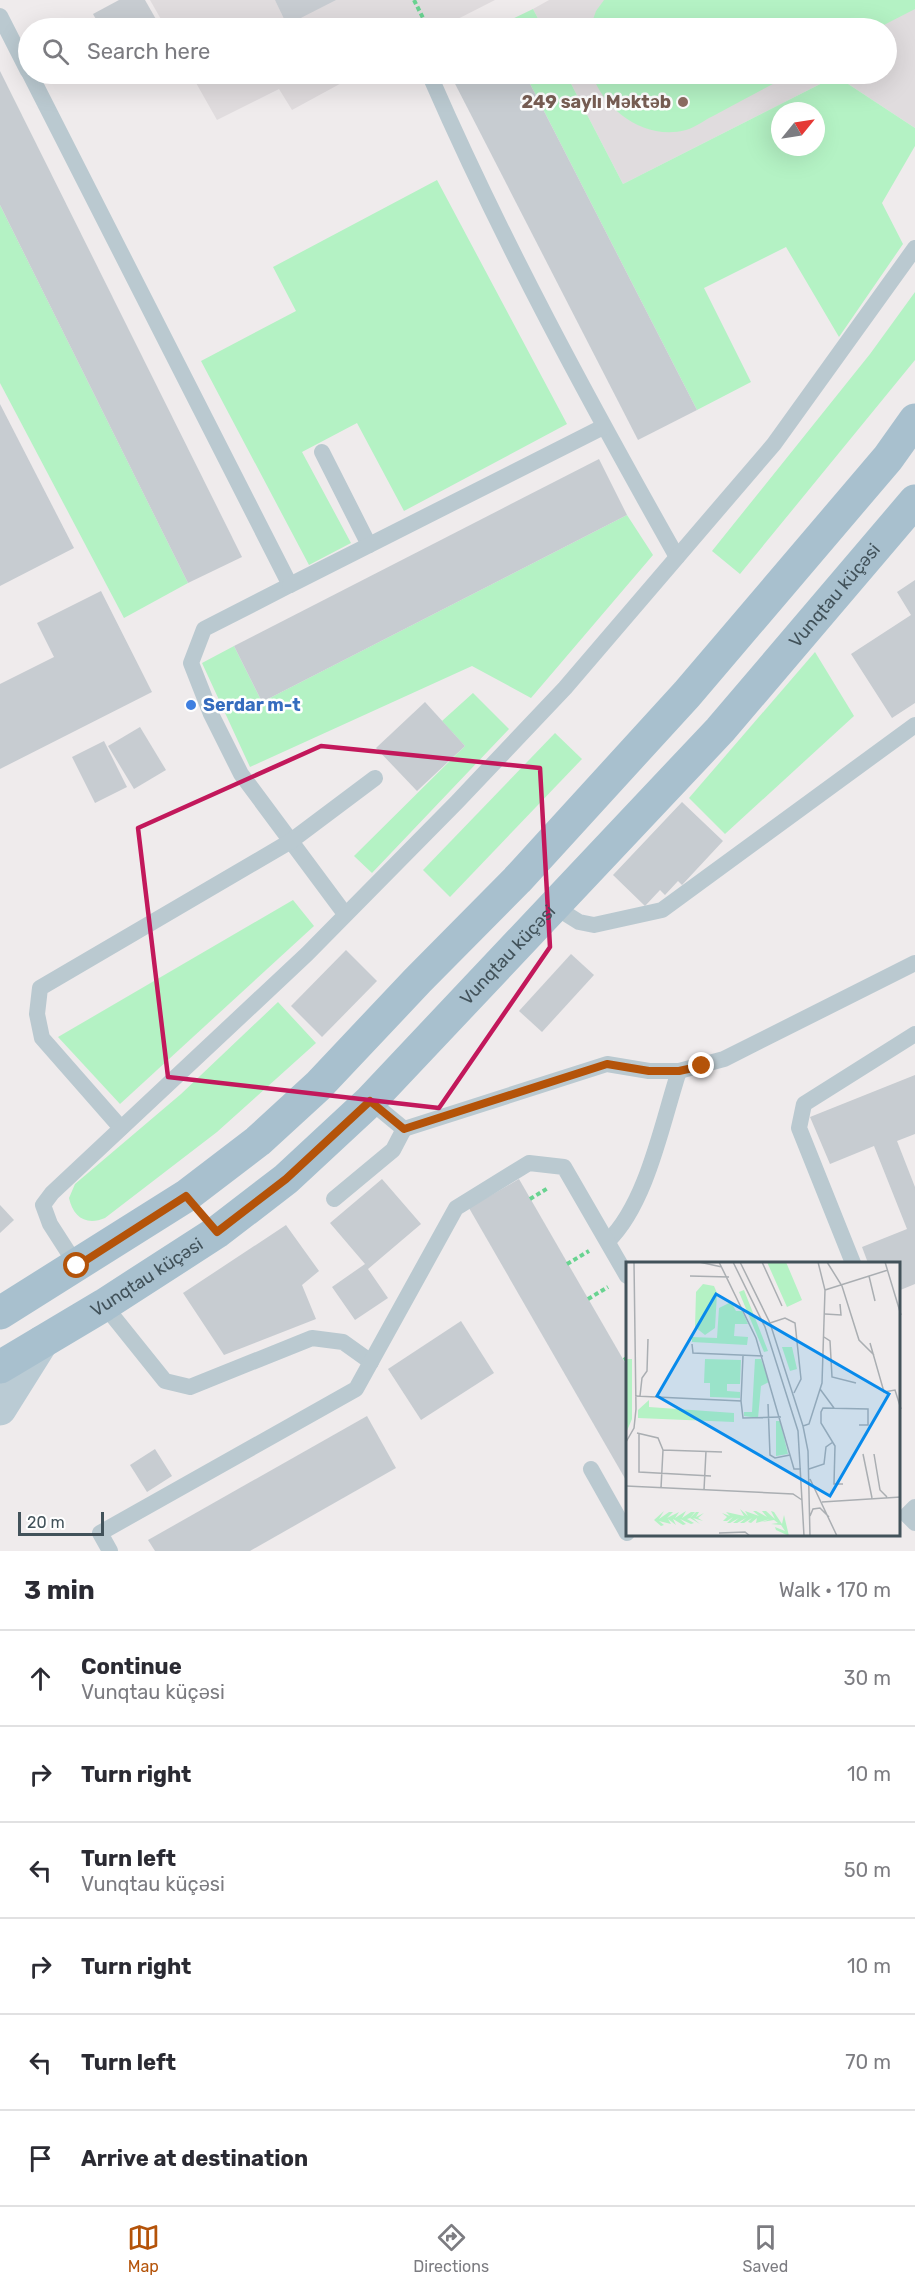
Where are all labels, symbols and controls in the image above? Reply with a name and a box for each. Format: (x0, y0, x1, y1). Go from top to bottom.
search box (18, 18, 897, 84)
icon: search (39, 35, 72, 68)
text: Search here (87, 38, 210, 65)
place label: 249 saylı Məktəb (521, 91, 671, 113)
marker: 249 saylı Məktəb (676, 95, 690, 109)
north arrow (771, 102, 825, 156)
street label: Vunqtau küçəsi (784, 539, 885, 652)
place label: Serdar m-t (203, 694, 301, 716)
marker: Serdar m-t (184, 698, 198, 712)
street label: Vunqtau küçəsi (455, 900, 560, 1010)
route end (688, 1052, 714, 1078)
street label: Vunqtau küçəsi (86, 1233, 207, 1322)
route start (63, 1252, 89, 1278)
inset map (626, 1262, 900, 1536)
scale bar (18, 1509, 104, 1536)
text: 20 m (27, 1513, 65, 1532)
text: 3 min (24, 1575, 95, 1606)
text: Walk · 170 m (779, 1578, 891, 1602)
text: Continue (81, 1653, 182, 1680)
icon: ahead (24, 1662, 57, 1695)
text: 30 m (844, 1666, 891, 1690)
text: Vunqtau küçəsi (81, 1680, 225, 1704)
icon: right (24, 1758, 57, 1791)
text: Turn right (81, 1761, 191, 1788)
text: 10 m (847, 1762, 891, 1786)
text: Turn left (81, 1845, 176, 1872)
icon: left (24, 1854, 57, 1887)
text: 50 m (844, 1858, 891, 1882)
text: Vunqtau küçəsi (81, 1872, 225, 1896)
icon: right (24, 1950, 57, 1983)
text: Turn right (81, 1953, 191, 1980)
text: 10 m (847, 1954, 891, 1978)
icon: left (24, 2046, 57, 2079)
text: Turn left (81, 2049, 176, 2076)
text: 70 m (845, 2050, 891, 2074)
icon: arrive (24, 2142, 57, 2175)
text: Arrive at destination (81, 2145, 308, 2172)
tab: Map (127, 2221, 160, 2276)
tab: Directions (413, 2221, 489, 2276)
tab: Saved (743, 2221, 788, 2276)

